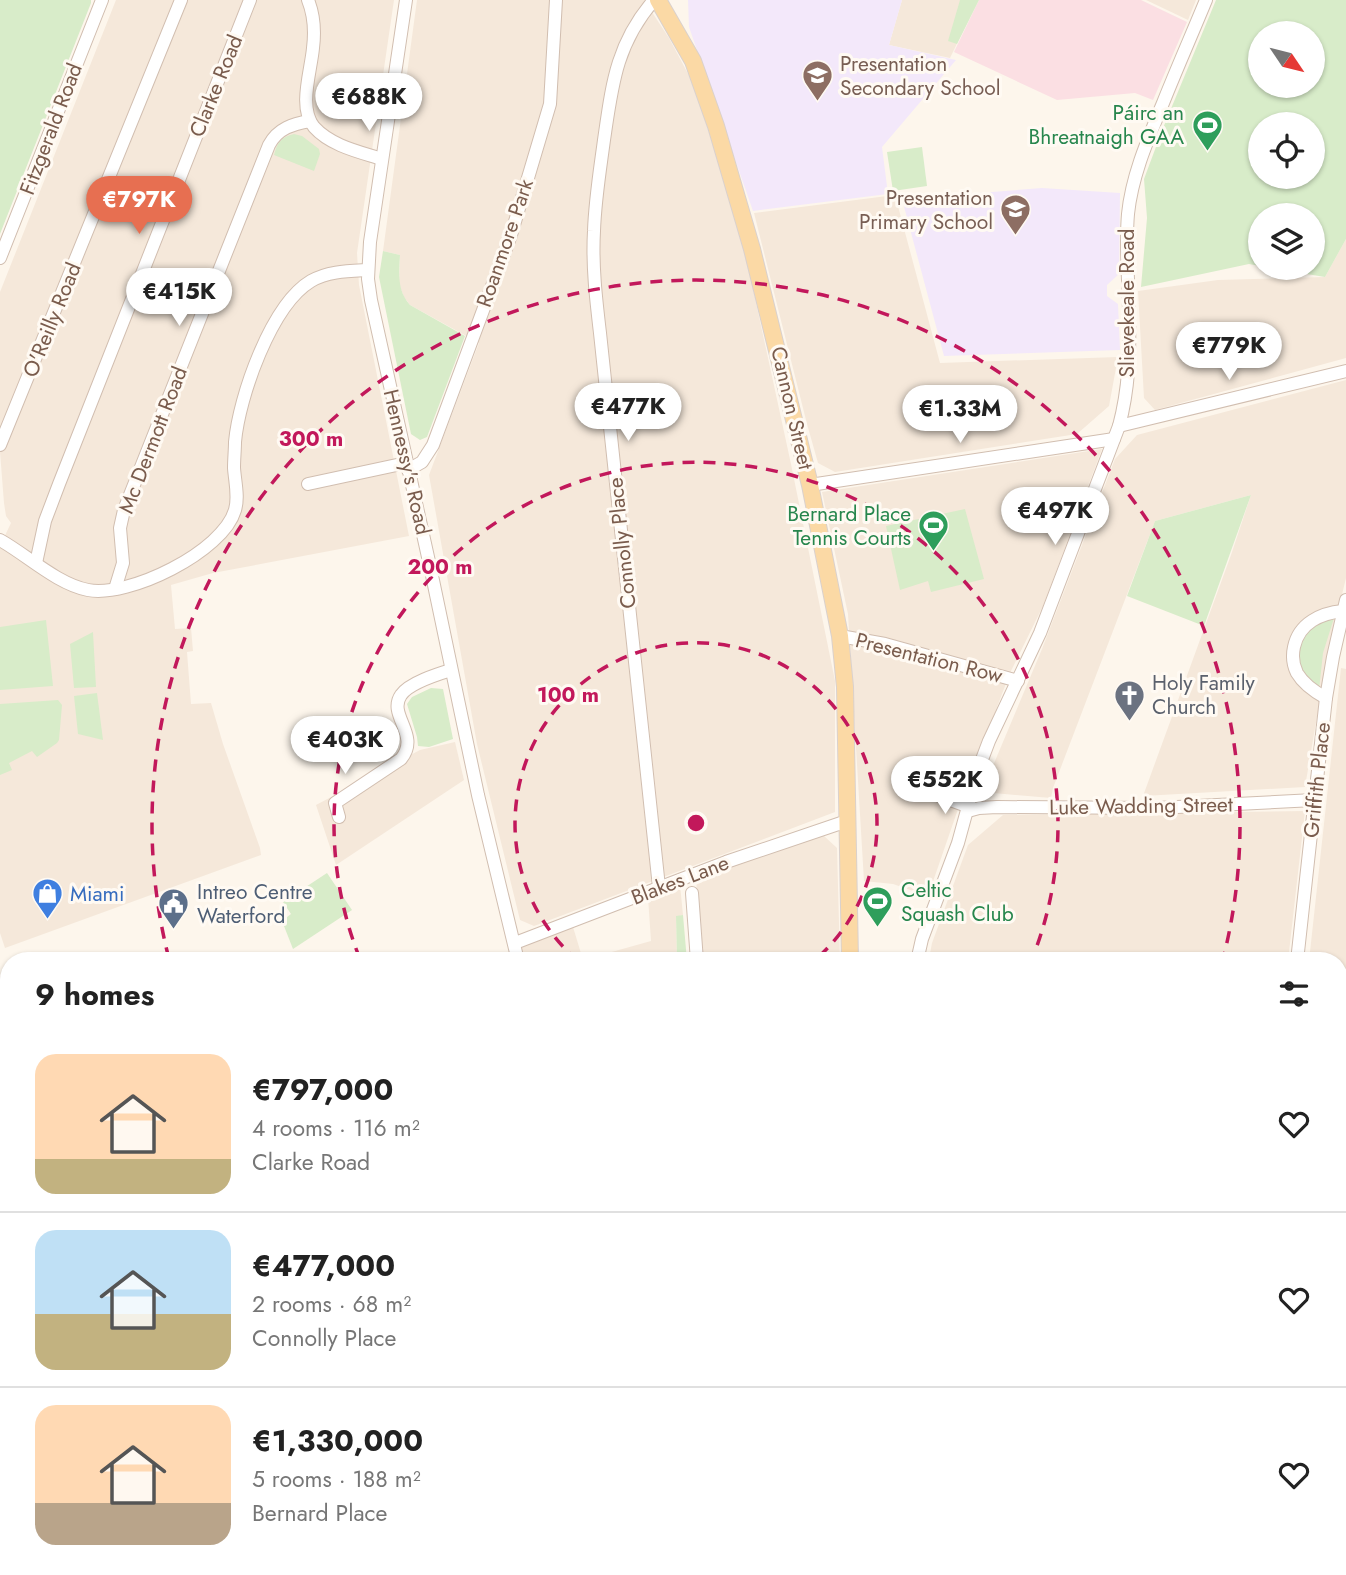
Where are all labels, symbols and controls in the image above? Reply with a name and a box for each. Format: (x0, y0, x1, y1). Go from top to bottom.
north arrow (1248, 21, 1325, 98)
map controls (1248, 21, 1325, 280)
street label: Clarke Road (182, 30, 250, 142)
place label: Presentation Secondary School (840, 49, 1001, 103)
street label: Fitzgerald Road (12, 59, 90, 199)
school or university icon: Presentation Secondary School (800, 59, 834, 103)
pin: €688K (320, 74, 418, 133)
text: €688K (331, 79, 407, 113)
place label: Páirc an Bhreatnaigh GAA (1029, 98, 1184, 152)
sports icon: Páirc an Bhreatnaigh GAA (1190, 108, 1224, 152)
button: locate (1248, 112, 1325, 189)
street label: Roanmore Park (469, 174, 541, 311)
pin: €797K (90, 176, 188, 236)
text: €797K (102, 182, 176, 216)
place label: Presentation Primary School (859, 183, 993, 237)
school or university icon: Presentation Primary School (999, 193, 1033, 237)
button: layers (1248, 203, 1325, 280)
street label: Slievekeale Road (1112, 228, 1142, 378)
street label: O'Reilly Road (15, 258, 89, 382)
pin: €415K (130, 268, 228, 328)
text: €415K (142, 274, 216, 308)
pin: €779K (1180, 322, 1278, 382)
text: €779K (1192, 328, 1266, 362)
street label: Cannon Street (763, 344, 821, 472)
street label: Mc Dermott Road (111, 362, 195, 518)
pin: €477K (579, 384, 677, 443)
street label: Hennessy's Road (376, 386, 438, 538)
pin: €1.33M (903, 386, 1017, 445)
text: €477K (591, 389, 665, 423)
text: €1.33M (918, 391, 1002, 425)
text: 300 m (279, 424, 343, 454)
street label: Connolly Place (600, 476, 644, 610)
pin: €497K (1006, 488, 1104, 547)
text: €497K (1017, 493, 1093, 527)
place label: Bernard Place Tennis Courts (787, 499, 911, 553)
sports icon: Bernard Place Tennis Courts (917, 509, 951, 553)
text: 200 m (407, 552, 473, 582)
street label: Presentation Row (852, 625, 1006, 691)
place label: Holy Family Church (1152, 668, 1255, 722)
church icon: Holy Family Church (1112, 678, 1146, 722)
text: 100 m (537, 680, 599, 710)
pin: €403K (296, 716, 394, 776)
street label: Griffith Place (1296, 721, 1338, 839)
text: €403K (307, 722, 383, 756)
pin: €552K (896, 756, 994, 816)
text: €552K (907, 762, 983, 796)
street label: Luke Wadding Street (1049, 789, 1233, 823)
centre of rings (684, 811, 708, 835)
street label: Blakes Lane (627, 848, 733, 912)
place label: Celtic Squash Club (901, 875, 1014, 929)
shop icon: Miami (30, 877, 64, 921)
place label: Intreo Centre Waterford (197, 877, 313, 931)
place label: Miami (70, 879, 124, 909)
sports icon: Celtic Squash Club (861, 885, 895, 929)
public building icon: Intreo Centre Waterford (157, 887, 191, 931)
text: 9 homes (35, 973, 154, 1016)
icon: filters (1275, 975, 1313, 1013)
text: €797,000 (252, 1068, 393, 1111)
icon: home (91, 1082, 175, 1166)
icon: heart (1275, 1105, 1313, 1143)
text: 4 rooms · 116 m² (252, 1111, 420, 1145)
text: Clarke Road (252, 1145, 370, 1179)
text: €477,000 (252, 1244, 395, 1287)
icon: home (91, 1258, 175, 1342)
icon: heart (1275, 1281, 1313, 1319)
text: 2 rooms · 68 m² (252, 1287, 411, 1321)
text: Connolly Place (252, 1321, 396, 1355)
text: €1,330,000 (252, 1419, 423, 1462)
icon: home (91, 1433, 175, 1517)
icon: heart (1275, 1456, 1313, 1494)
text: 5 rooms · 188 m² (252, 1462, 421, 1496)
text: Bernard Place (252, 1496, 387, 1530)

